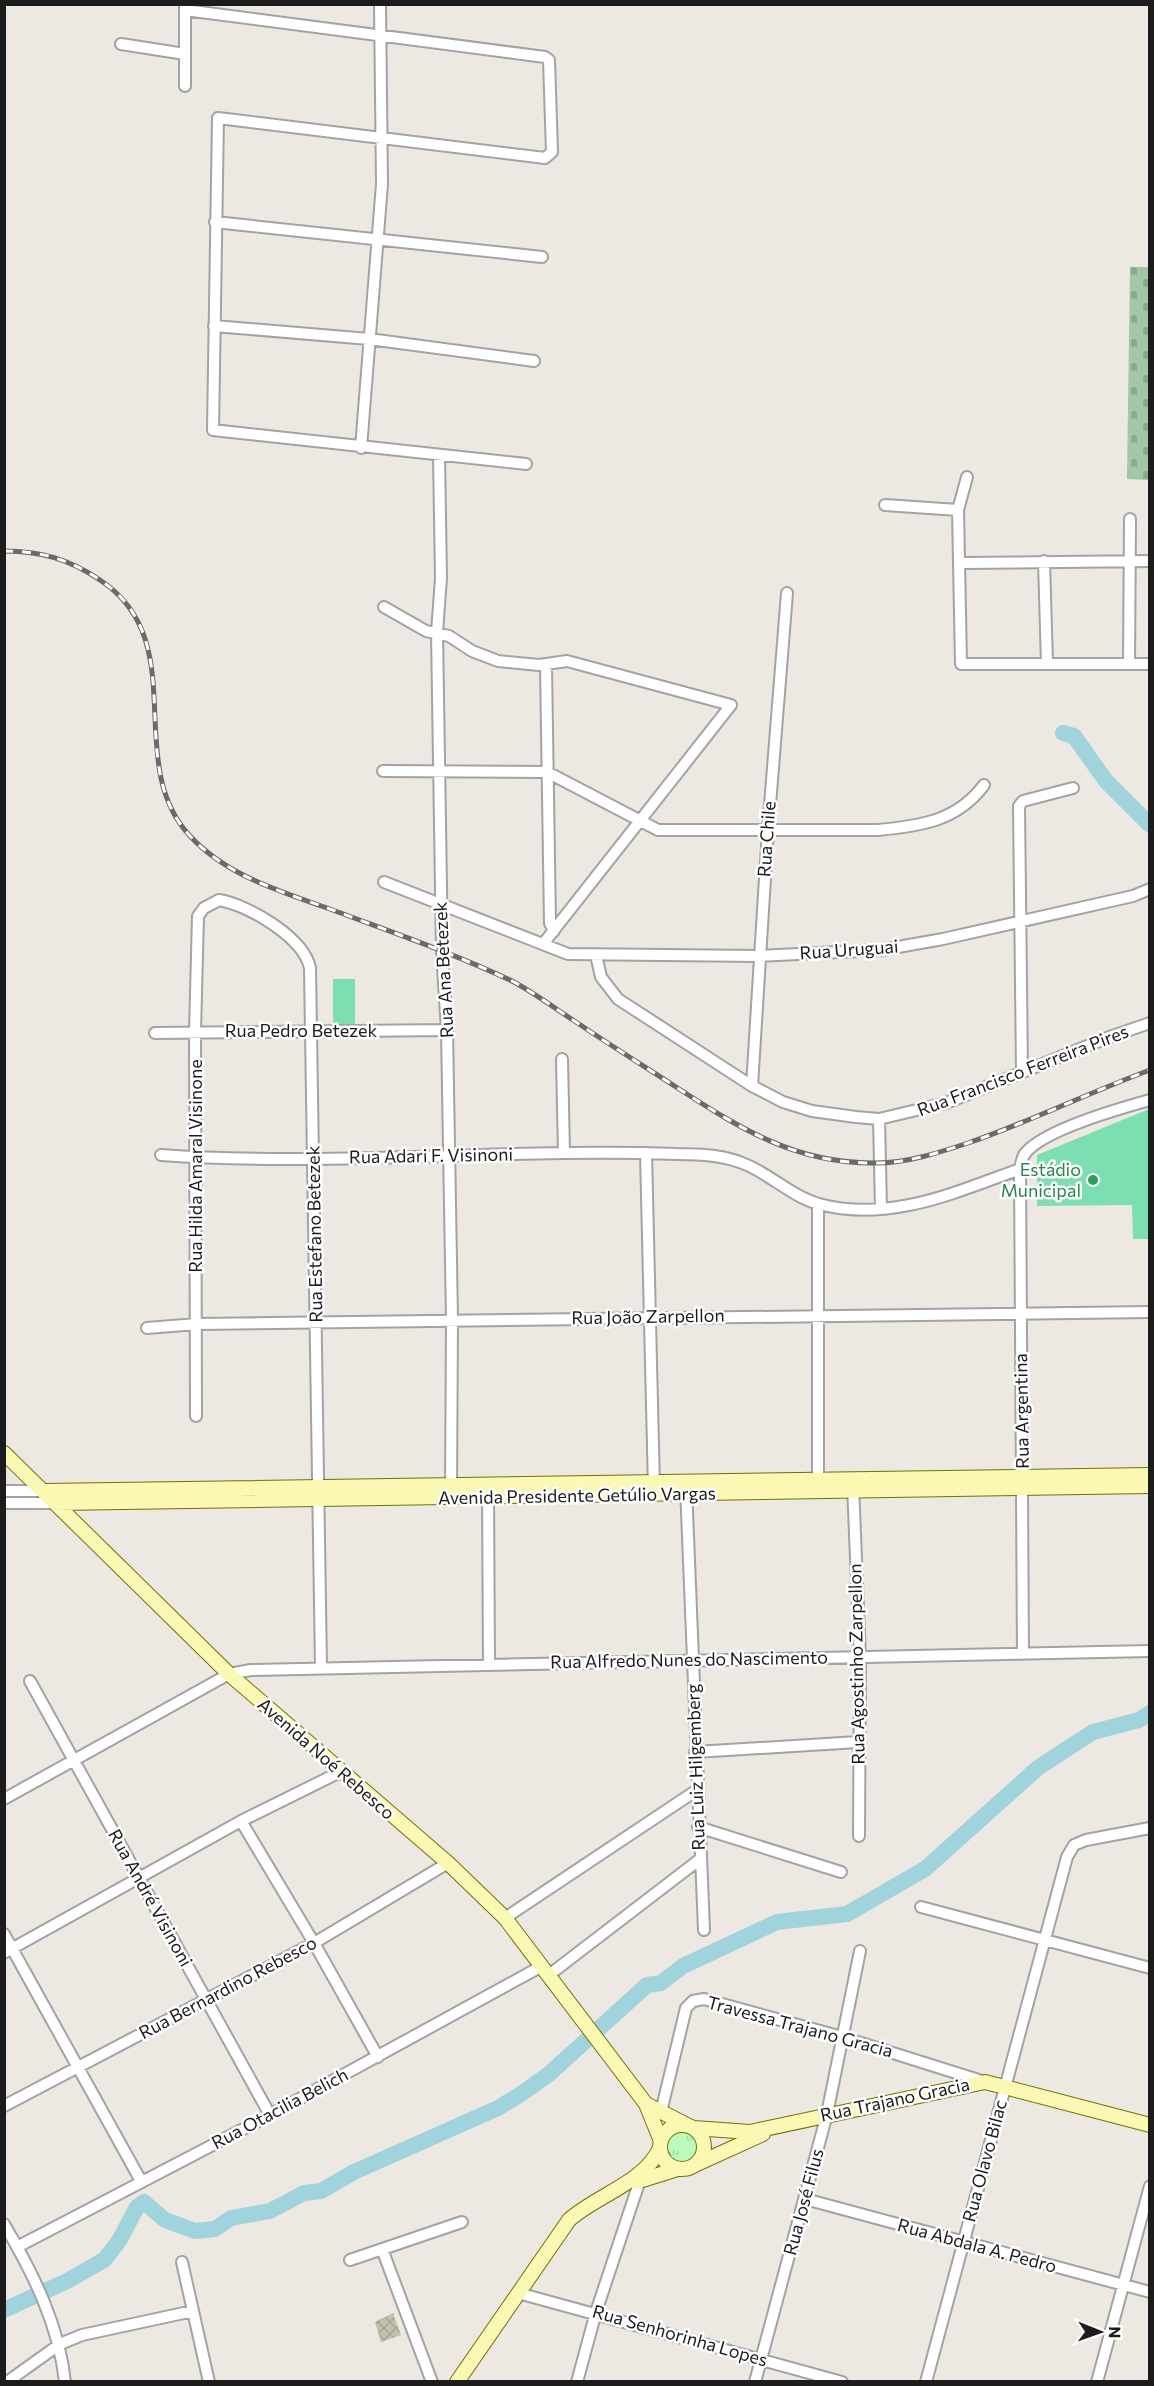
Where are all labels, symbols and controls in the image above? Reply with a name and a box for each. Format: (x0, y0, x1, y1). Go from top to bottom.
street label: Rua Chile (752, 800, 780, 878)
street label: Rua Ana Betezek (428, 901, 458, 1039)
street label: Rua Uruguai (799, 935, 899, 963)
street label: Rua Pedro Betezek (225, 1019, 378, 1041)
street label: Rua Francisco Ferreira Pires (914, 1020, 1131, 1121)
street label: Rua Hilda Amaral Visinone (184, 1059, 206, 1273)
street label: Rua Adari F. Visinoni (349, 1143, 513, 1167)
street label: Rua Estefano Betezek (301, 1145, 327, 1323)
place label: Estádio Municipal (1001, 1158, 1081, 1201)
marker: Estádio Municipal (1086, 1173, 1100, 1187)
street label: Rua João Zarpellon (571, 1304, 725, 1328)
street label: Rua Argentina (1009, 1353, 1033, 1469)
street label: Avenida Presidente Getúlio Vargas (438, 1482, 716, 1508)
street label: Rua Agostinho Zarpellon (843, 1563, 869, 1765)
street label: Rua Alfredo Nunes do Nascimento (550, 1646, 828, 1672)
street label: Rua Luiz Hilgemberg (681, 1683, 709, 1851)
street label: Avenida Noé Rebesco (254, 1693, 400, 1824)
street label: Rua André Visinoni (104, 1825, 198, 1970)
street label: Rua Bernardino Rebesco (135, 1931, 320, 2043)
street label: Travessa Trajano Gracia (705, 1991, 896, 2061)
street label: Rua Otacilia Belich (207, 2063, 352, 2153)
street label: Rua Trajano Gracia (818, 2072, 972, 2126)
street label: Rua Olavo Bilac (957, 2097, 1011, 2224)
street label: Rua José Filus (778, 2146, 828, 2258)
street label: Rua Abdala A. Pedro (895, 2213, 1059, 2277)
street label: Rua Senhorinha Lopes (590, 2300, 770, 2371)
north arrow (1070, 2302, 1130, 2362)
text: N (1106, 2326, 1125, 2338)

